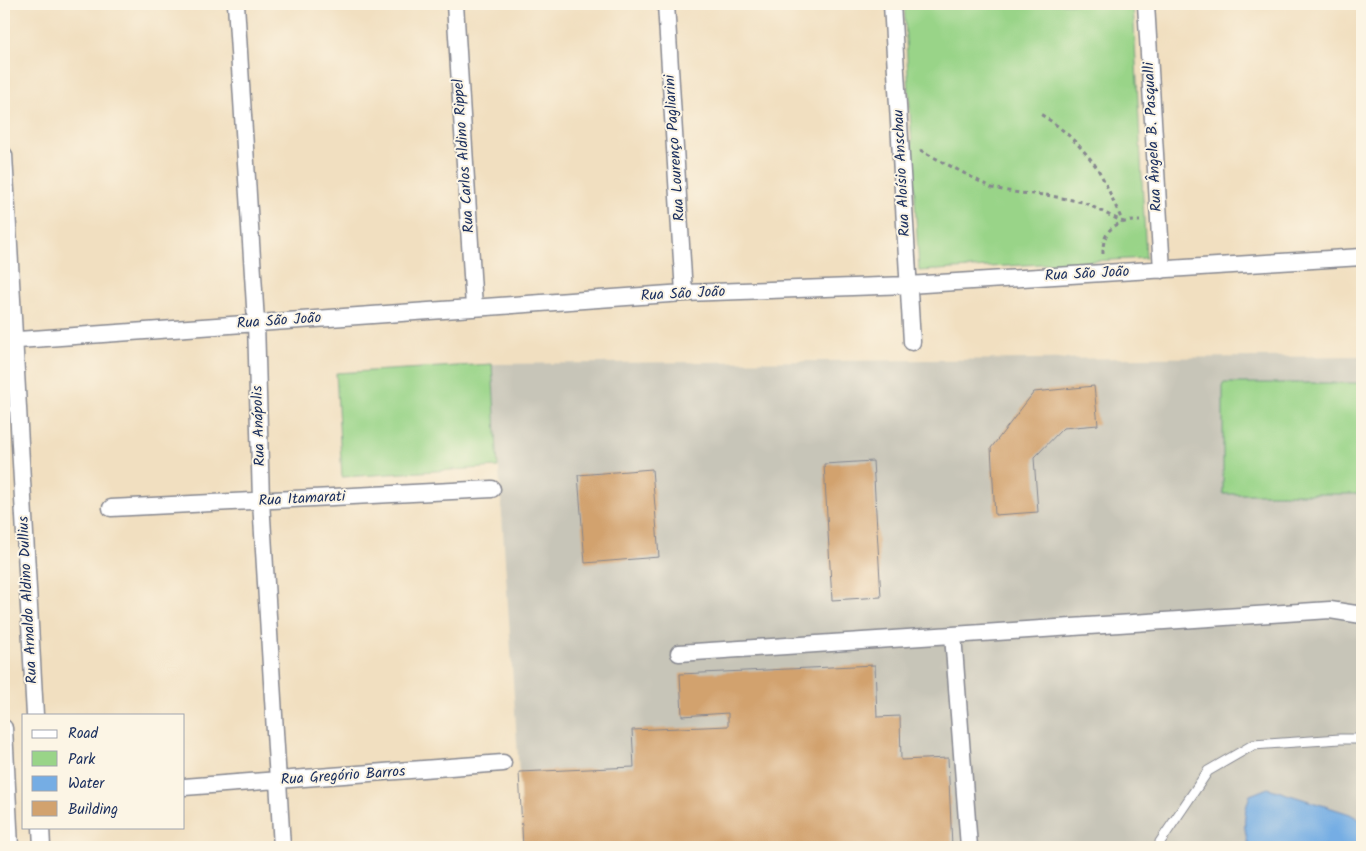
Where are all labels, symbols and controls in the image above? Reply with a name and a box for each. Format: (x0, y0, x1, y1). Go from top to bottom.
street label: Rua Ângela B. Pasqualli (1137, 60, 1169, 212)
street label: Rua Lourenço Pagliarini (658, 72, 692, 222)
street label: Rua Carlos Aldino Rippel (447, 78, 481, 234)
street label: Rua Aloísio Anschau (887, 109, 917, 237)
street label: Rua São João (1044, 260, 1130, 288)
street label: Rua São João (640, 280, 726, 308)
street label: Rua São João (236, 306, 322, 336)
street label: Rua Anápolis (246, 385, 272, 467)
street label: Rua Itamarati (258, 485, 347, 513)
street label: Rua Arnaldo Aldino Dullius (12, 515, 44, 685)
legend (22, 714, 185, 828)
text: Road (68, 722, 99, 746)
text: Park (68, 748, 96, 772)
street label: Rua Gregório Barros (280, 760, 407, 792)
text: Water (68, 772, 105, 796)
text: Building (68, 798, 118, 822)

